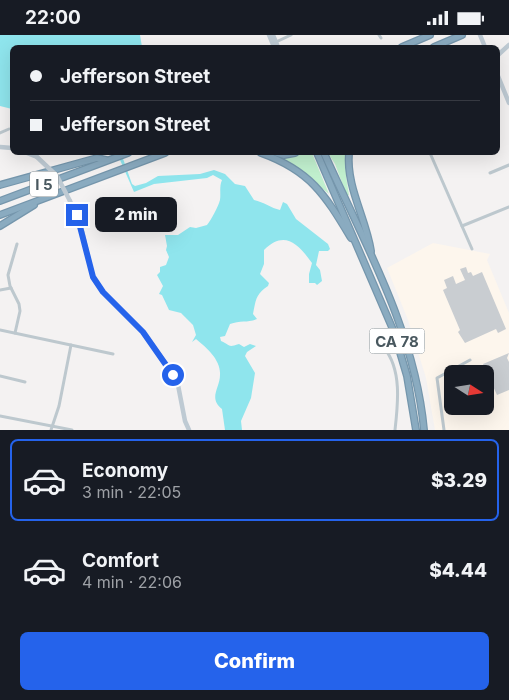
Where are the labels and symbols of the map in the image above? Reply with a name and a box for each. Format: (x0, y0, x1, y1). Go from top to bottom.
road number: I 5 (30, 171, 58, 197)
callout: 2 min (94, 197, 177, 233)
route end (66, 204, 88, 226)
road number: CA 78 (370, 329, 424, 353)
route start (162, 364, 184, 386)
north arrow (444, 365, 494, 415)

